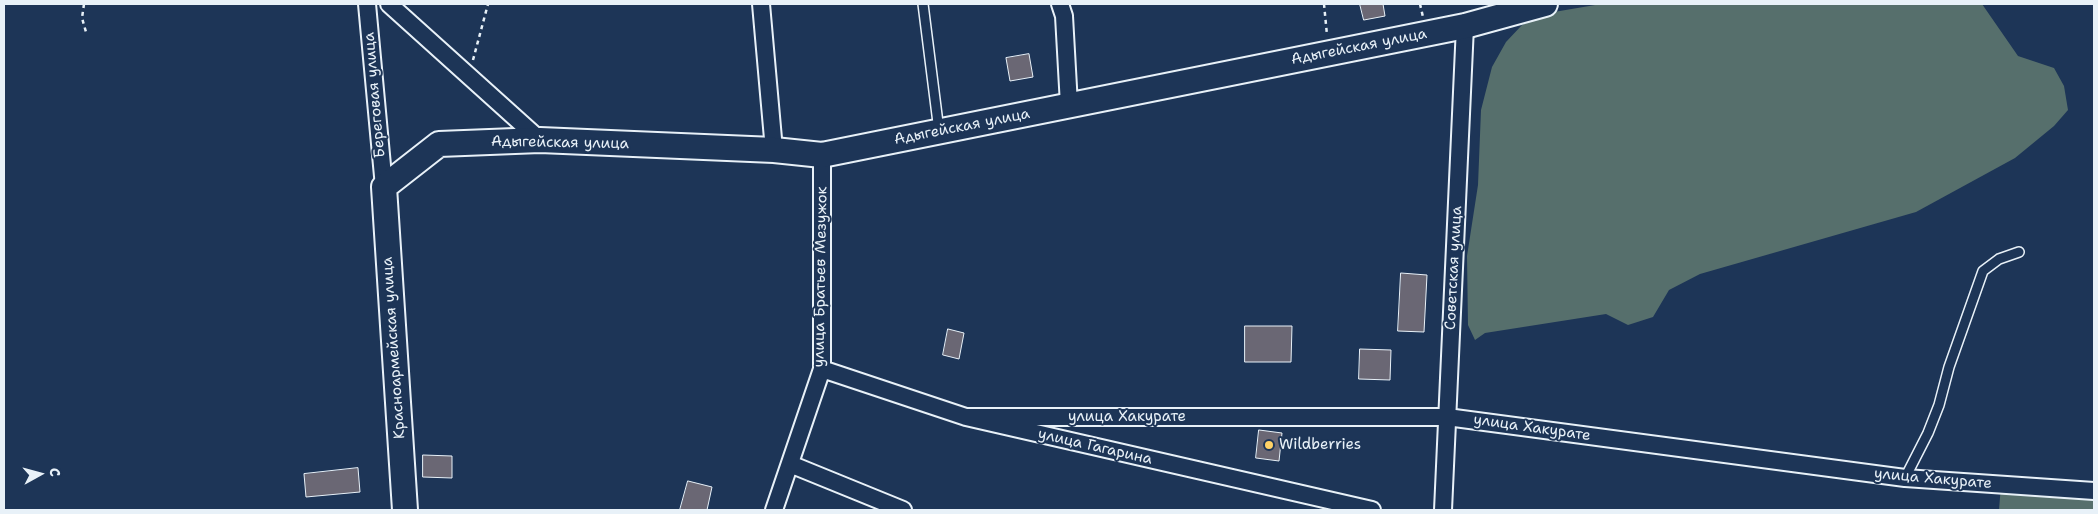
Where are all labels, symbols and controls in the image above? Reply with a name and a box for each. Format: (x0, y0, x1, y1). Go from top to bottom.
street label: Адыгейская улица (1290, 25, 1428, 69)
street label: Береговая улица (361, 31, 389, 159)
street label: Адыгейская улица (893, 105, 1031, 149)
street label: Адыгейская улица (491, 133, 629, 153)
street label: улица Братьев Мезужок (810, 186, 832, 368)
street label: Советская улица (1442, 206, 1466, 330)
street label: Красноармейская улица (379, 256, 409, 440)
street label: улица Хакурате (1068, 408, 1186, 426)
street label: улица Хакурате (1472, 411, 1592, 445)
street label: улица Гагарина (1036, 425, 1154, 469)
place label: Wildberries (1279, 436, 1361, 454)
marker: Wildberries (1263, 439, 1275, 451)
north arrow (15, 449, 65, 499)
street label: улица Хакурате (1873, 465, 1993, 493)
text: С (45, 467, 64, 478)

